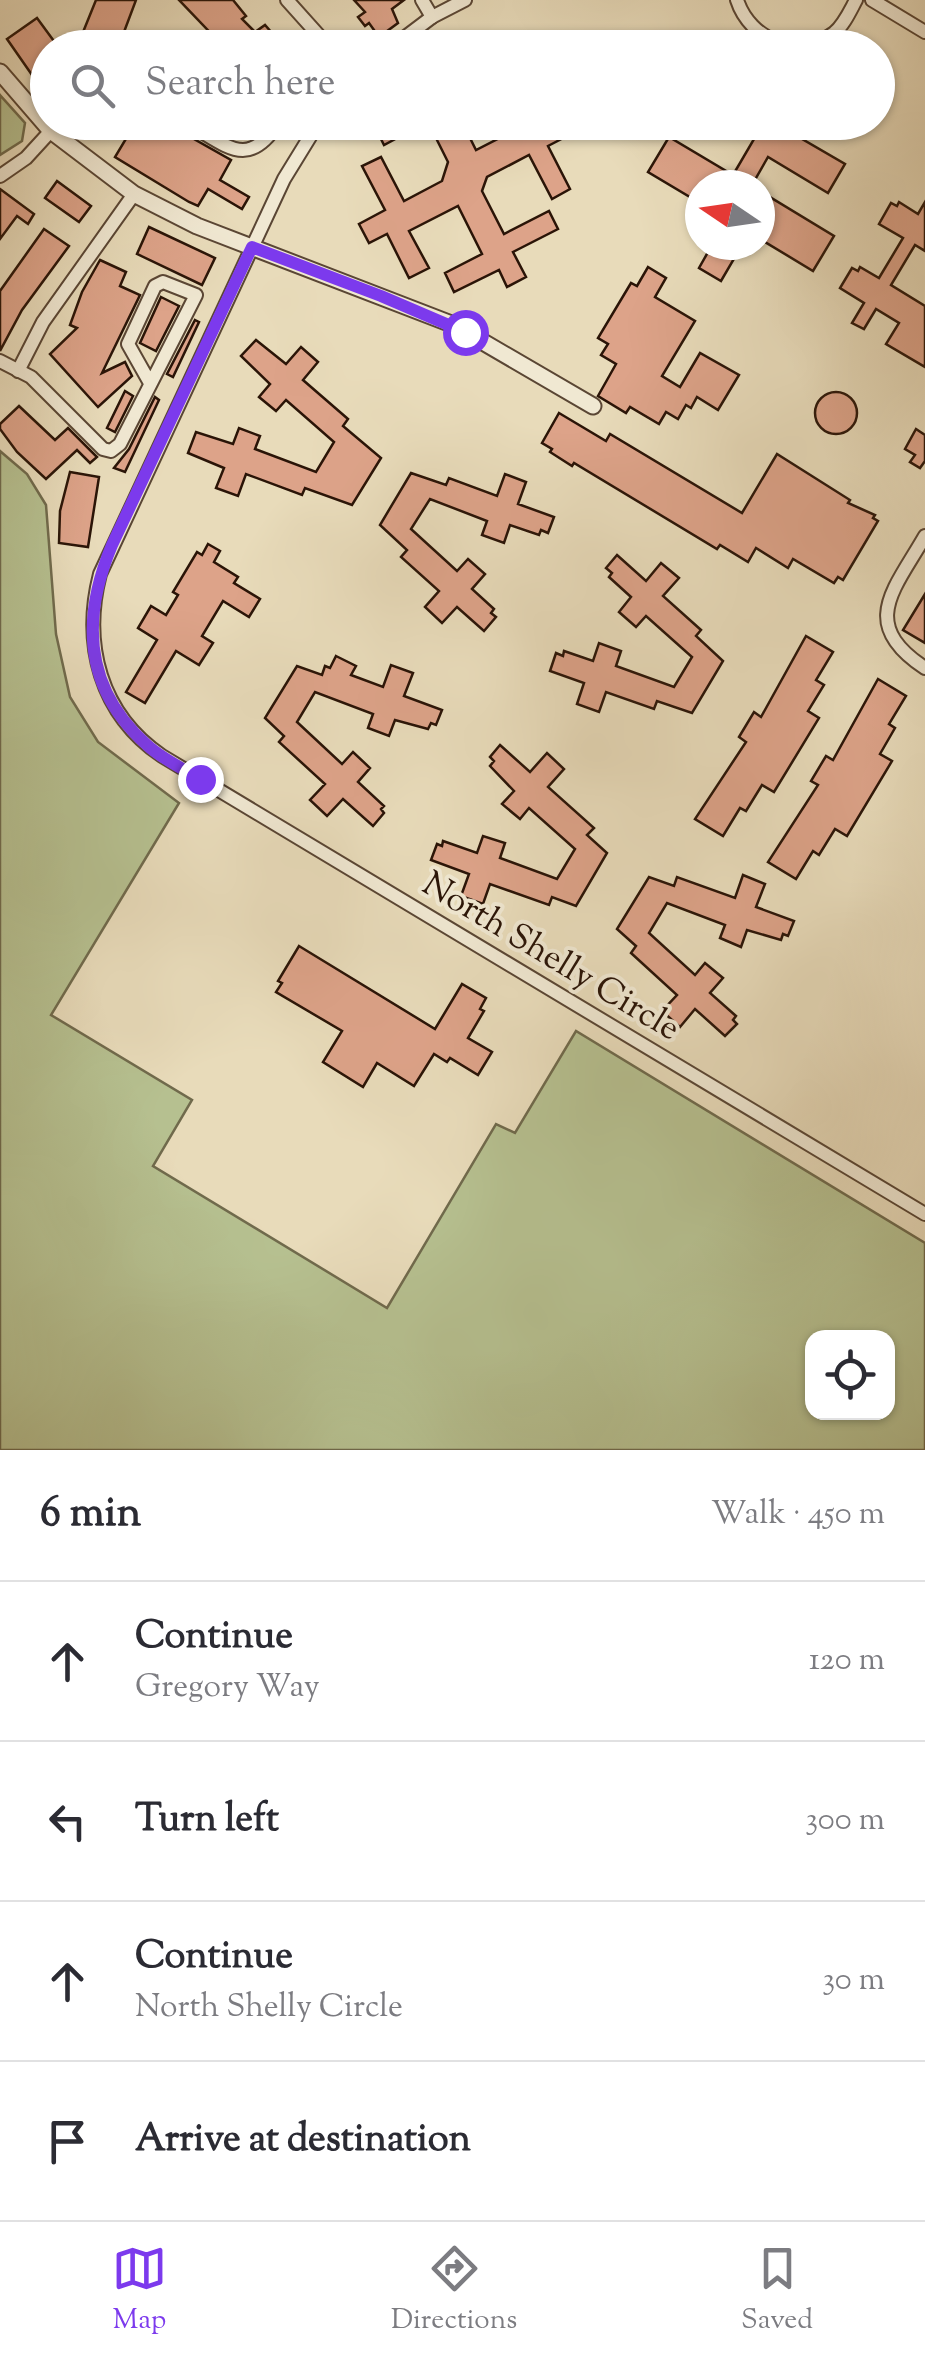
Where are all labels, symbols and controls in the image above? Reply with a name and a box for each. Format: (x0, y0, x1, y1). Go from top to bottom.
search box (30, 30, 895, 140)
icon: search (65, 58, 120, 113)
text: Search here (145, 58, 336, 112)
north arrow (685, 170, 775, 260)
route start (443, 310, 489, 356)
route end (178, 757, 224, 803)
street label: North Shelly Circle (412, 861, 689, 1055)
map controls (805, 1330, 895, 1420)
button: locate (805, 1330, 895, 1420)
text: 6 min (40, 1485, 141, 1545)
text: Walk · 450 m (711, 1492, 885, 1538)
text: Continue (135, 1611, 293, 1665)
icon: ahead (40, 1634, 95, 1689)
text: 120 m (809, 1638, 885, 1684)
text: Gregory Way (135, 1665, 320, 1711)
icon: left (40, 1794, 95, 1849)
text: Turn left (135, 1794, 279, 1848)
text: 300 m (805, 1798, 885, 1844)
text: Continue (135, 1931, 293, 1985)
icon: ahead (40, 1954, 95, 2009)
text: 30 m (822, 1958, 885, 2004)
text: North Shelly Circle (135, 1985, 403, 2031)
icon: arrive (40, 2114, 95, 2169)
text: Arrive at destination (135, 2114, 471, 2168)
tab: Map (112, 2241, 167, 2341)
tab: Directions (391, 2241, 517, 2341)
tab: Saved (741, 2241, 813, 2341)

